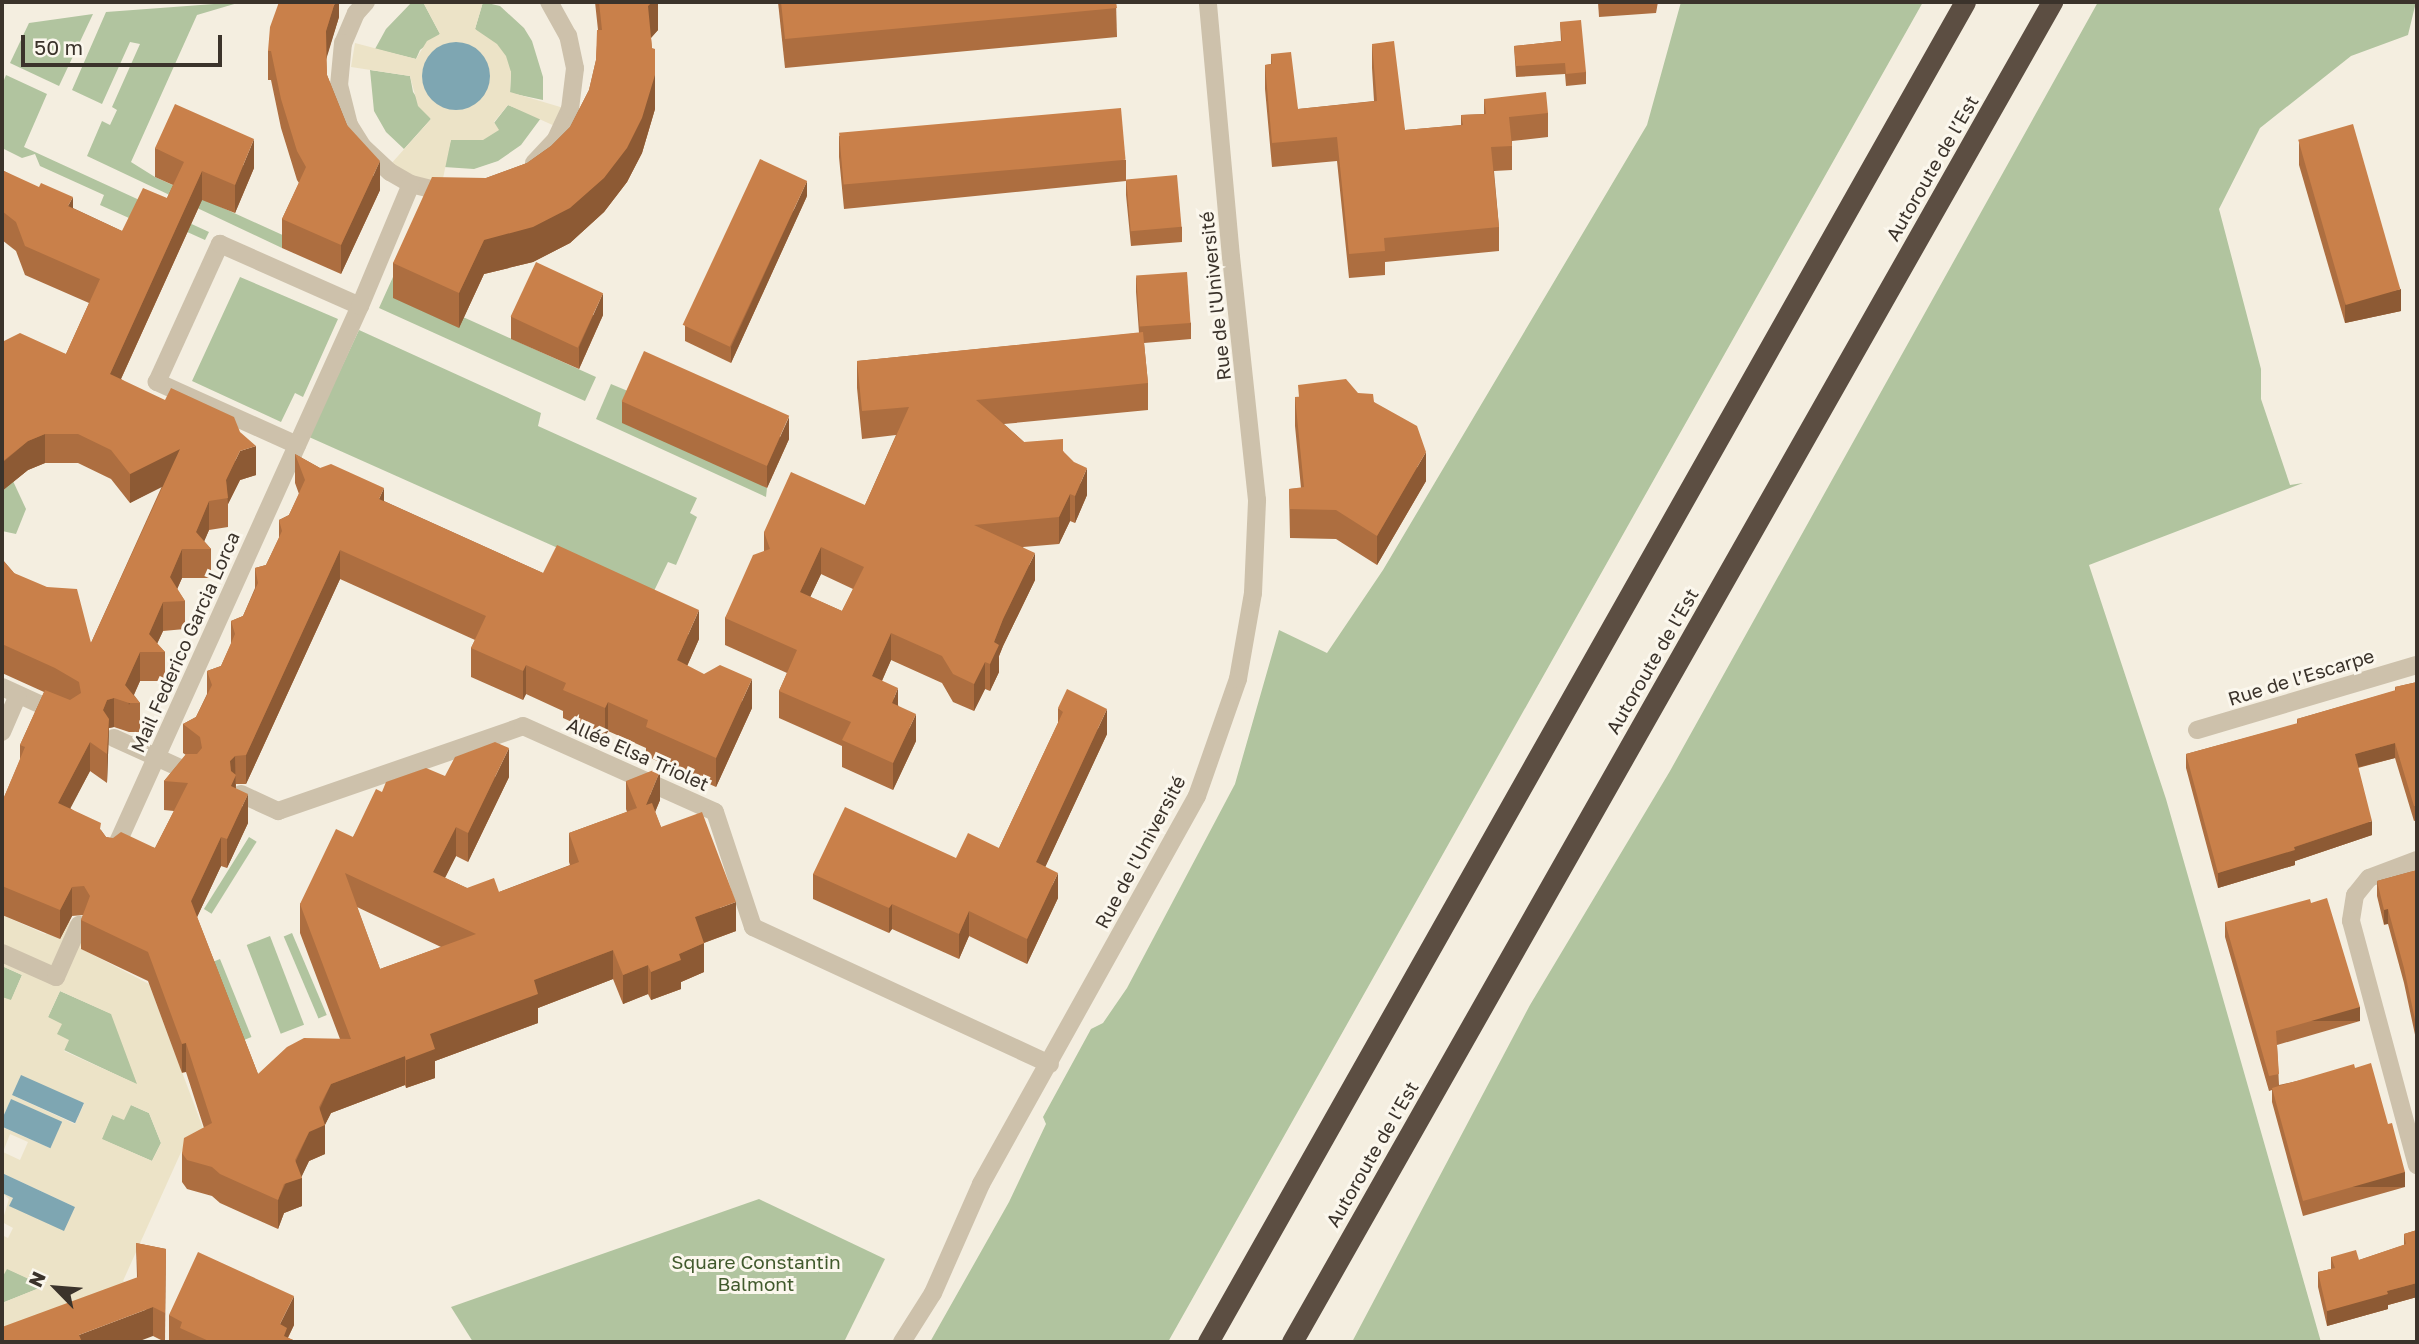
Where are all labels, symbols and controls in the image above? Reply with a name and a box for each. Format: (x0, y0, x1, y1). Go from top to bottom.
scale bar (24, 21, 226, 65)
text: 50 m (34, 34, 83, 60)
street label: Autoroute de l’Est (1881, 91, 1983, 245)
street label: Rue de l'Université (1195, 210, 1235, 382)
street label: Mail Federico Garcia Lorca (126, 528, 244, 756)
street label: Autoroute de l’Est (1601, 584, 1703, 738)
street label: Rue de l’Escarpe (2225, 644, 2377, 710)
street label: Allée Elsa Triolet (564, 713, 712, 795)
street label: Rue de l'Université (1090, 772, 1190, 932)
street label: Autoroute de l’Est (1321, 1077, 1423, 1231)
park label: Square Constantin Balmont (671, 1251, 841, 1295)
north arrow (21, 1253, 91, 1323)
text: N (23, 1268, 50, 1290)

